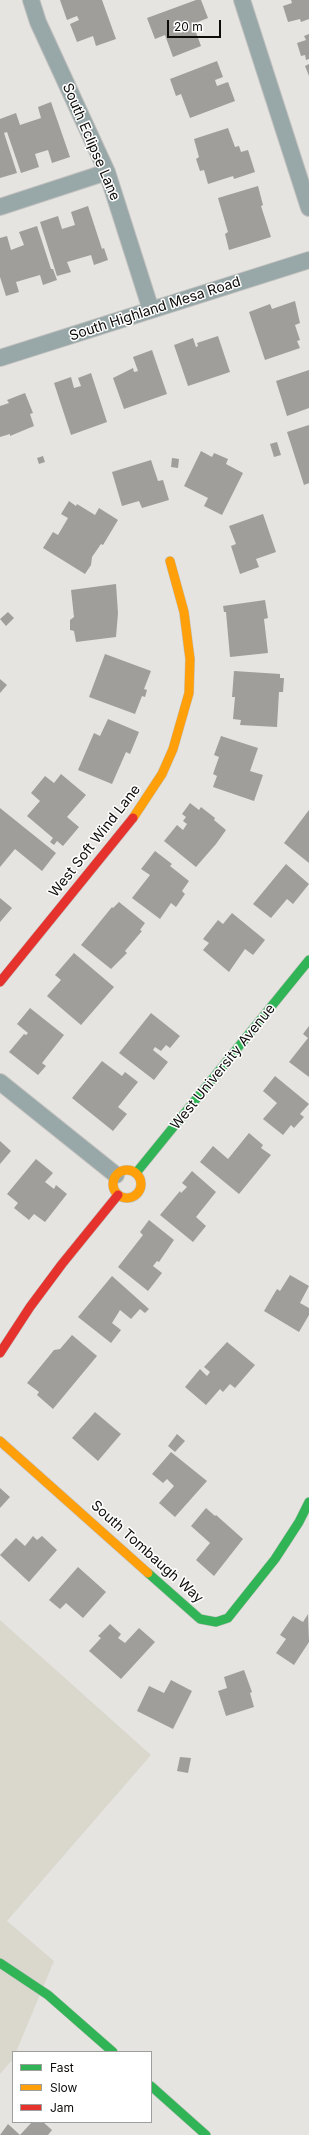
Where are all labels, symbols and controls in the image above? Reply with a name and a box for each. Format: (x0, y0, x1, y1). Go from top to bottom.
scale bar (169, 12, 223, 38)
text: 20 m (174, 19, 203, 34)
street label: South Eclipse Lane (59, 81, 123, 203)
street label: South Highland Mesa Road (67, 273, 243, 345)
street label: West Soft Wind Lane (46, 781, 144, 901)
street label: West University Avenue (167, 1001, 279, 1133)
street label: South Tombaugh Way (87, 1497, 207, 1607)
legend (12, 2051, 152, 2123)
text: Fast (50, 2060, 74, 2075)
text: Slow (50, 2080, 77, 2095)
text: Jam (50, 2100, 74, 2115)

